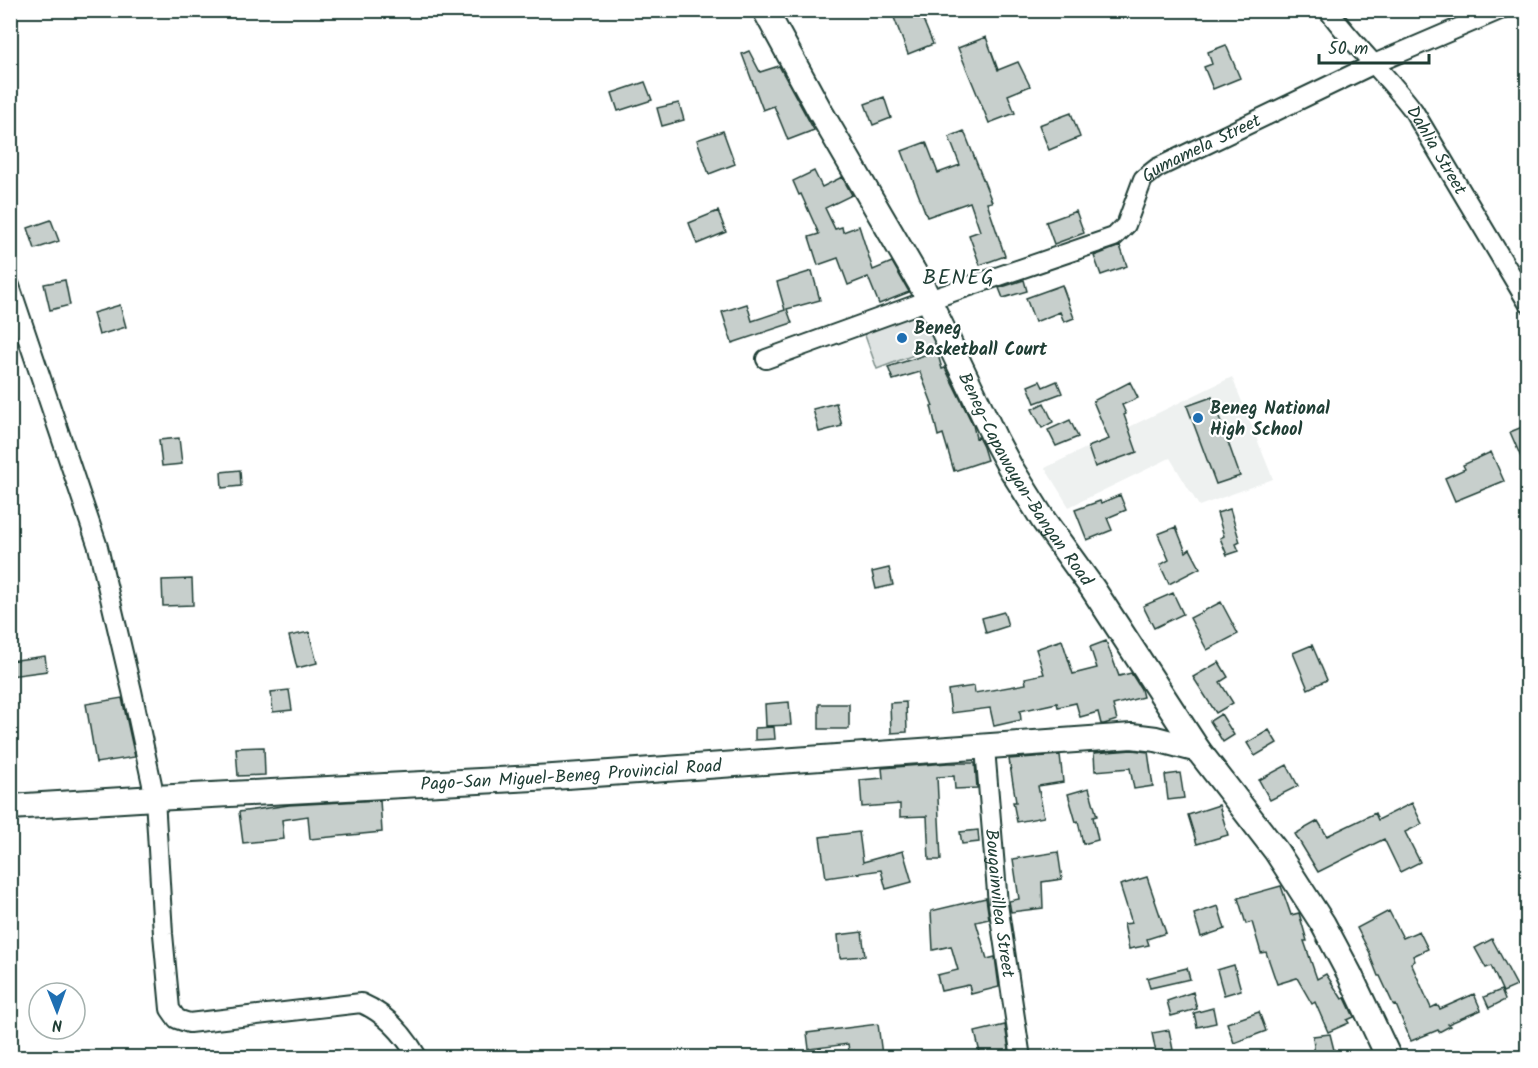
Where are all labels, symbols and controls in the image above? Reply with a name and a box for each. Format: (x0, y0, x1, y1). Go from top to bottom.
scale bar (1319, 27, 1428, 65)
text: 50 m (1328, 35, 1368, 64)
street label: Dahlia Street (1398, 101, 1474, 202)
street label: Gumamela Street (1136, 107, 1267, 191)
district label: BENEG (923, 262, 995, 295)
place label: Beneg Basketball Court (914, 315, 1048, 365)
marker: Beneg Basketball Court (895, 331, 909, 345)
street label: Beneg-Capawayan-Bangan Road (949, 368, 1100, 594)
place label: Beneg National High School (1210, 395, 1330, 445)
marker: Beneg National High School (1191, 411, 1205, 425)
street label: Pago-San Miguel-Beneg Provincial Road (420, 752, 724, 800)
street label: Bougainvillea Street (976, 828, 1022, 981)
north arrow (27, 981, 87, 1041)
text: N (52, 1012, 63, 1037)

